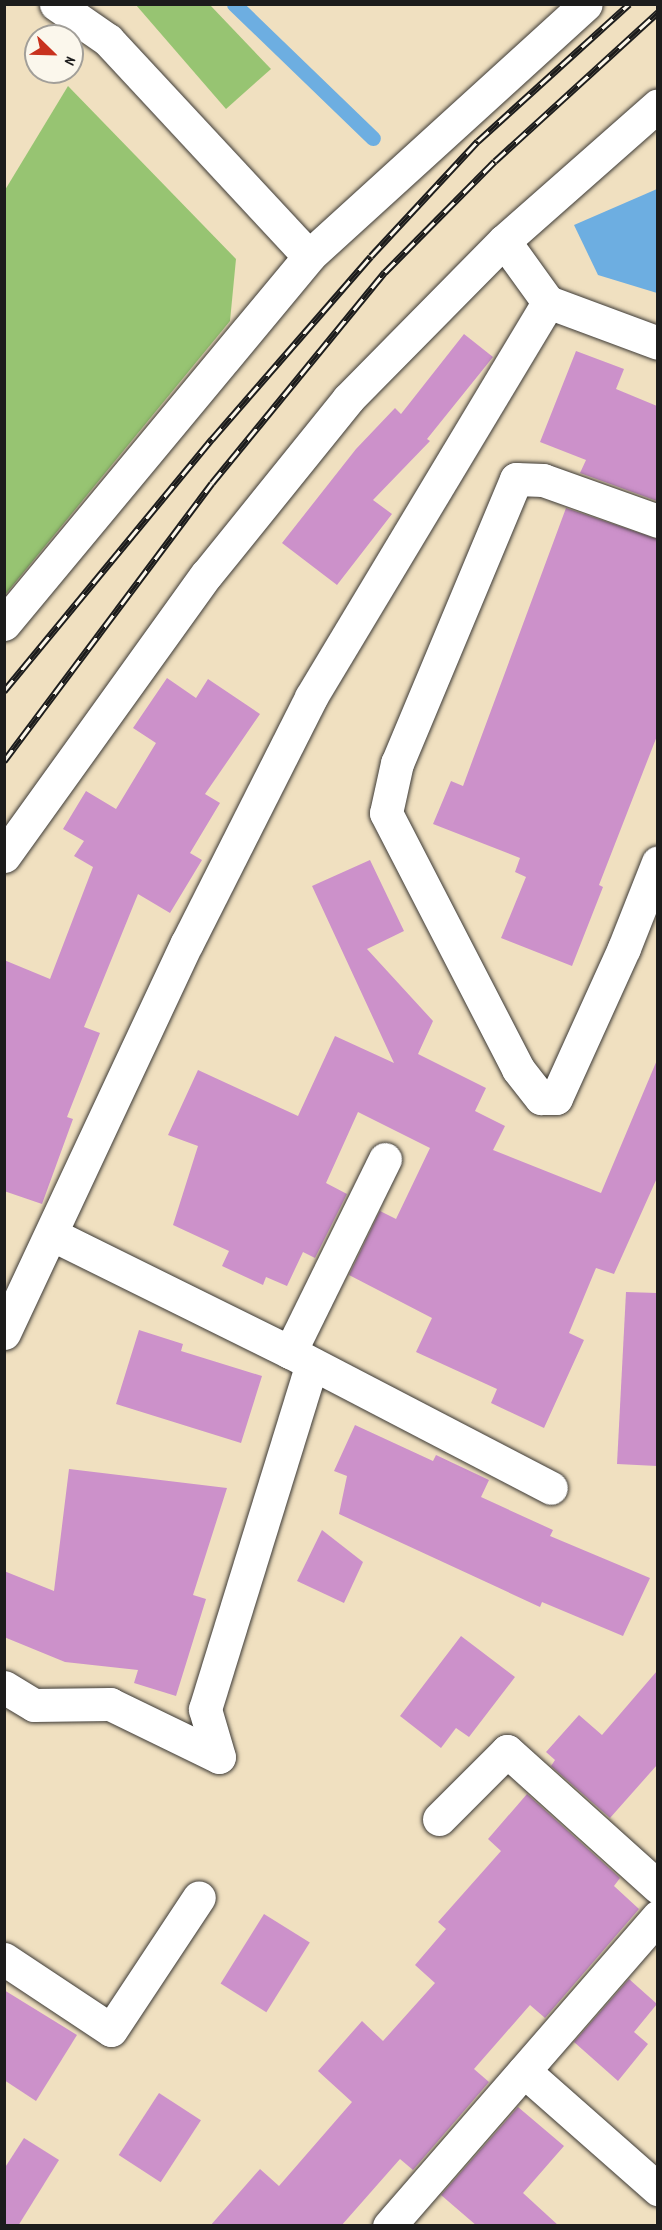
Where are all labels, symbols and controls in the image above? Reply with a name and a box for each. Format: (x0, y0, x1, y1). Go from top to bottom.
north arrow (24, 24, 84, 84)
text: N (57, 52, 81, 69)

